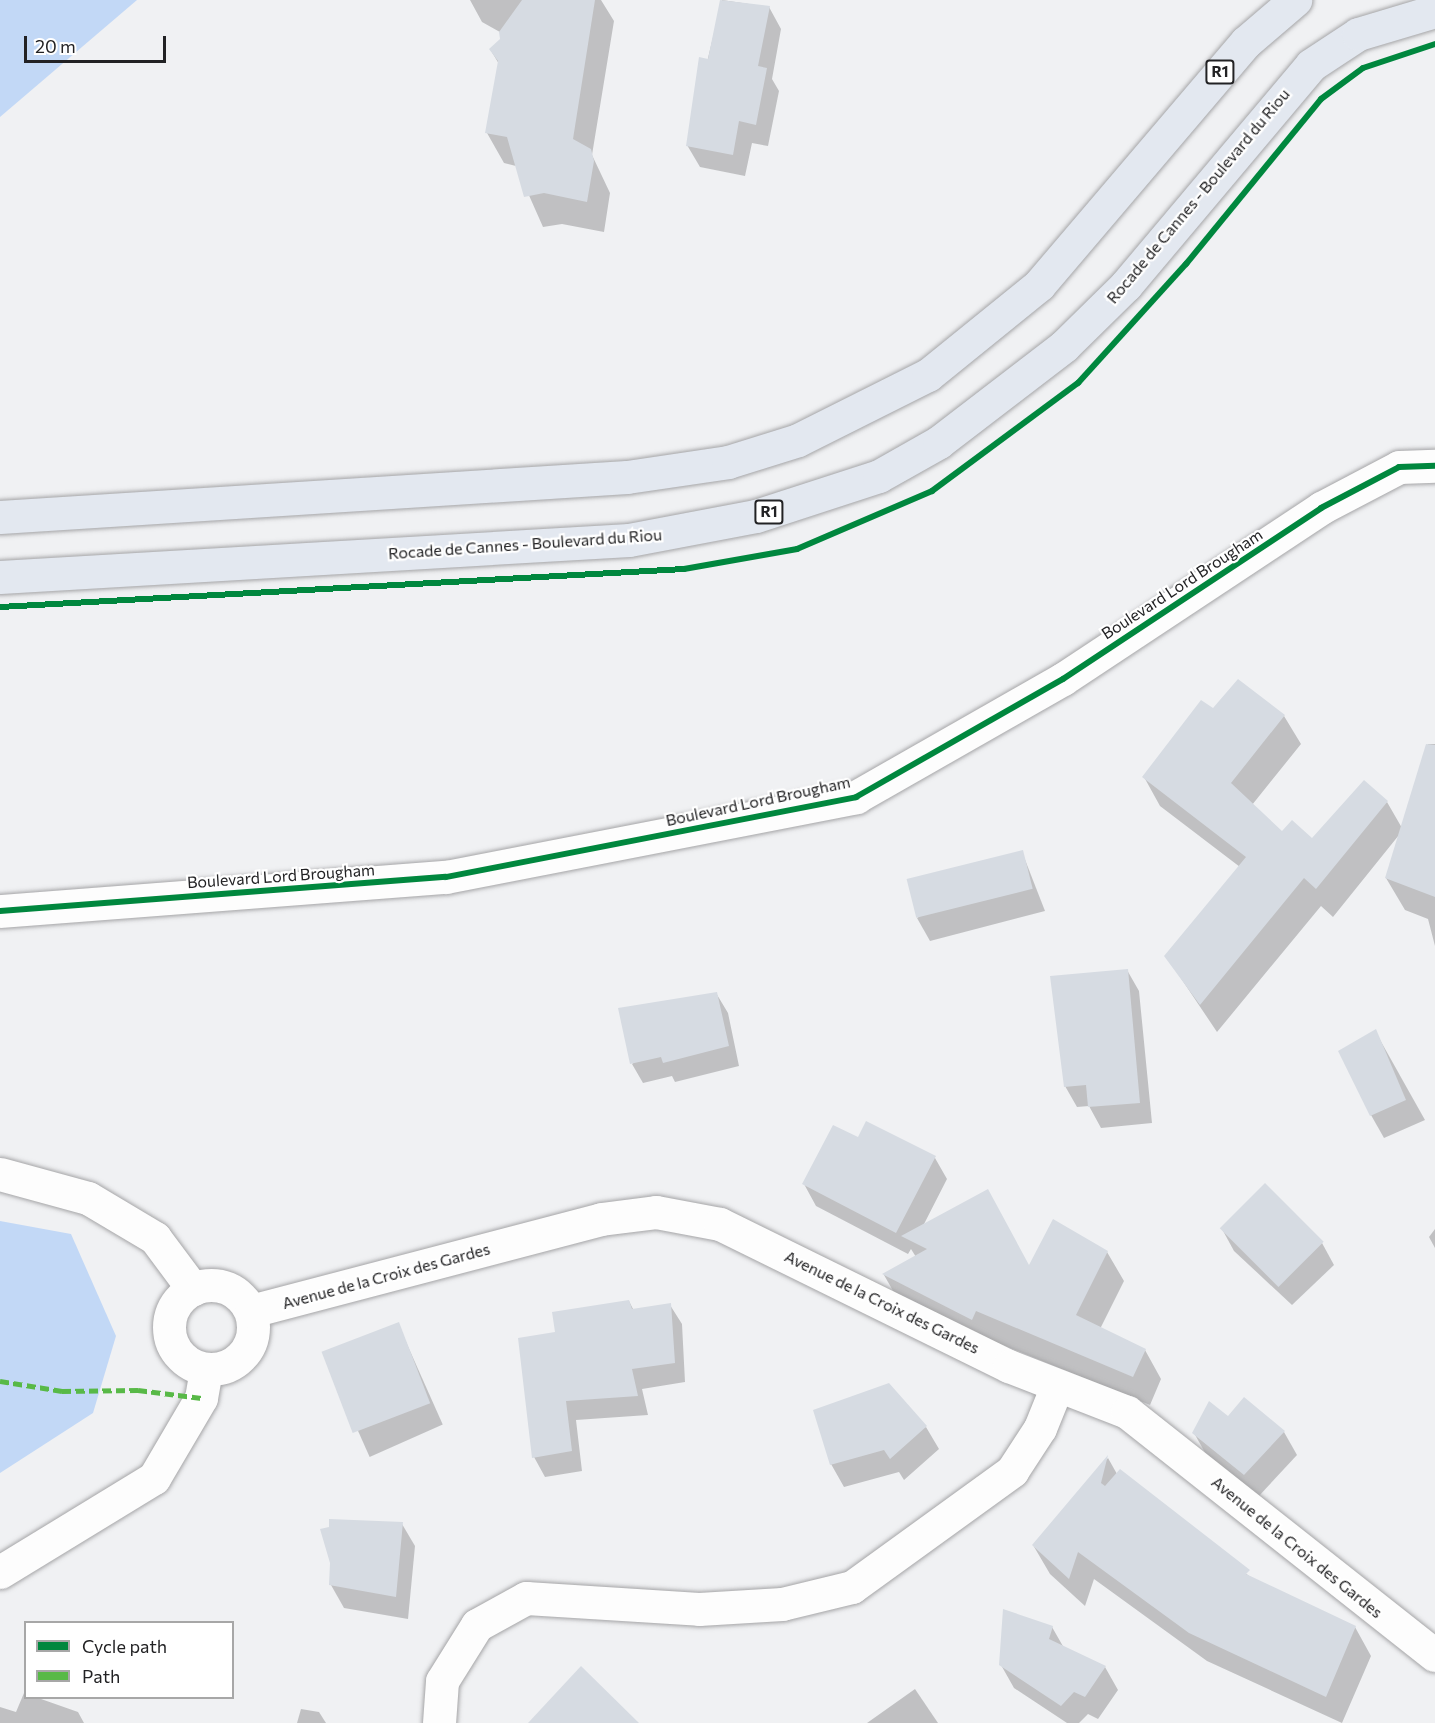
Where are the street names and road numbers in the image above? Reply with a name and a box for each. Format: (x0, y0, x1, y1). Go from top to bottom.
road number: R1 (1205, 60, 1235, 84)
street label: Rocade de Cannes - Boulevard du Riou (1102, 85, 1294, 307)
road number: R1 (754, 500, 784, 524)
street label: Rocade de Cannes - Boulevard du Riou (388, 525, 662, 563)
street label: Boulevard Lord Brougham (1098, 525, 1266, 643)
street label: Boulevard Lord Brougham (664, 772, 852, 830)
street label: Boulevard Lord Brougham (186, 860, 376, 892)
street label: Avenue de la Croix des Gardes (280, 1239, 492, 1313)
street label: Avenue de la Croix des Gardes (782, 1246, 982, 1358)
street label: Avenue de la Croix des Gardes (1208, 1472, 1386, 1622)

